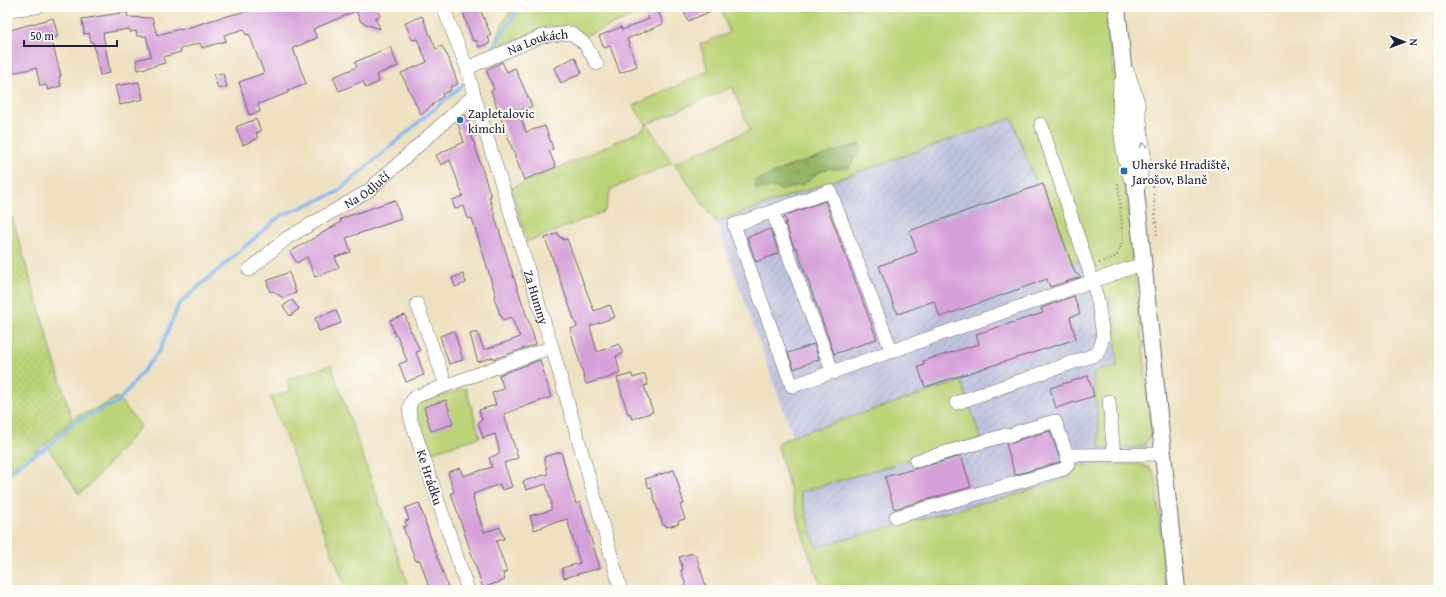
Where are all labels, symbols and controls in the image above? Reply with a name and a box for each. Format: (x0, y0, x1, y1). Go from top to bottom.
scale bar (24, 22, 117, 48)
north arrow (1384, 22, 1424, 62)
street label: Na Loukách (504, 24, 570, 60)
text: 50 m (30, 27, 54, 44)
text: N (1406, 38, 1422, 47)
place label: Zapletalovic kimchi (468, 104, 535, 138)
marker: Zapletalovic kimchi (455, 115, 465, 125)
one-way arrow (1138, 142, 1147, 148)
place label: Uherské Hradiště, Jarošov, Blaně (1130, 155, 1230, 189)
marker: Uherské Hradiště, Jarošov, Blaně (1119, 166, 1129, 176)
street label: Na Odlučí (340, 167, 394, 213)
street label: Za Humny (519, 268, 554, 327)
street label: Ke Hrádku (412, 447, 447, 507)

